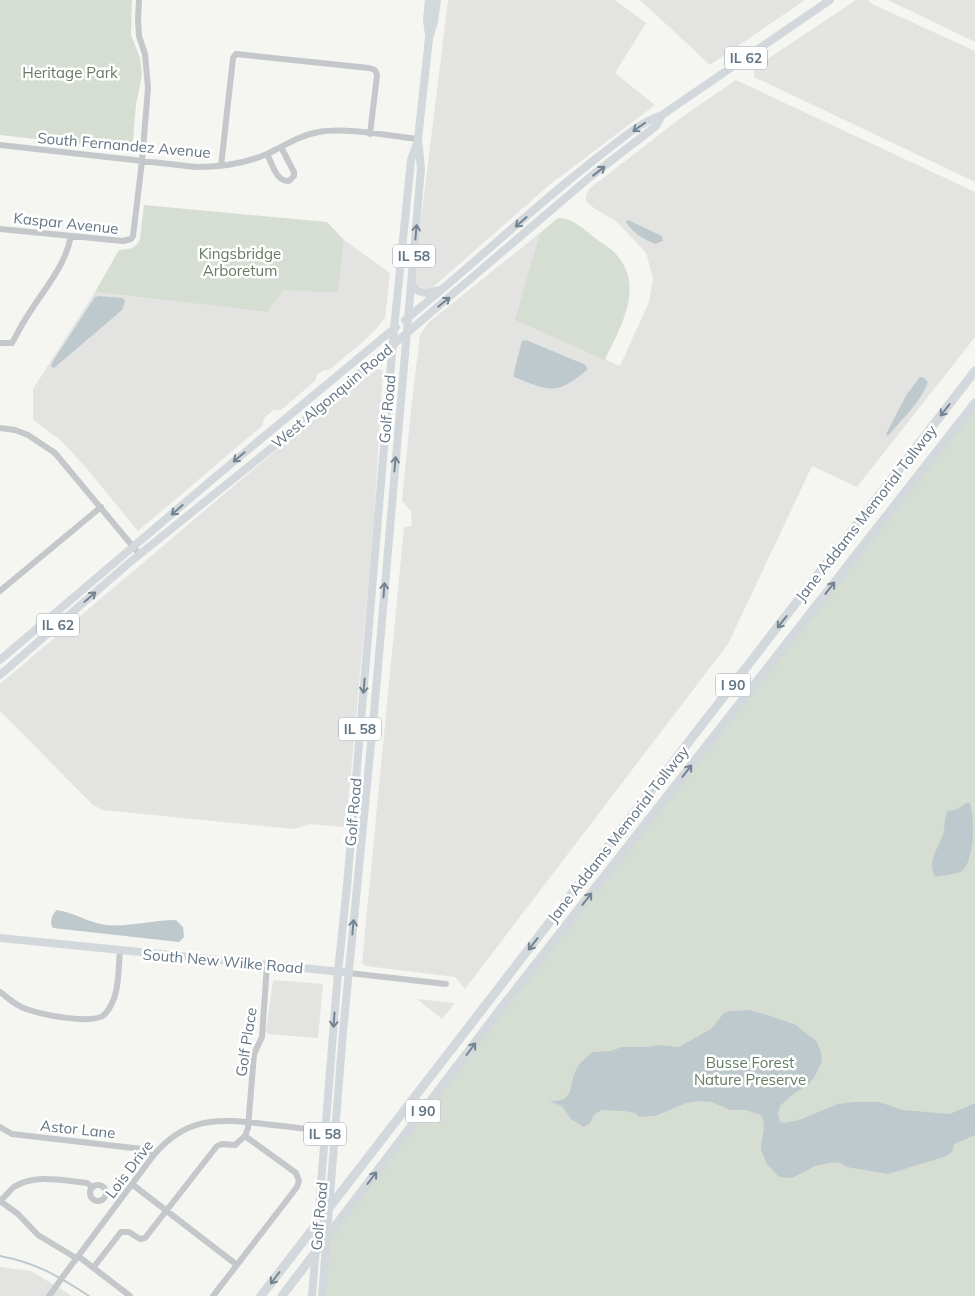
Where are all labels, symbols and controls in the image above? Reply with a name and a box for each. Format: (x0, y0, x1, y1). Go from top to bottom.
road number: IL 62 (725, 46, 767, 70)
park label: Heritage Park (22, 63, 118, 82)
one-way arrow (632, 122, 646, 132)
street label: South Fernandez Avenue (37, 128, 211, 162)
one-way arrow (592, 165, 605, 176)
street label: Kaspar Avenue (13, 208, 119, 238)
one-way arrow (515, 216, 528, 227)
one-way arrow (411, 224, 420, 240)
park label: Kingsbridge Arboretum (199, 244, 281, 280)
road number: IL 58 (393, 245, 435, 268)
one-way arrow (437, 296, 450, 307)
street label: West Algonquin Road (268, 340, 396, 452)
street label: Golf Road (375, 374, 399, 444)
one-way arrow (940, 403, 951, 416)
street label: Jane Addams Memorial Tollway (791, 421, 941, 605)
one-way arrow (233, 451, 246, 462)
one-way arrow (390, 456, 400, 472)
one-way arrow (171, 504, 184, 515)
one-way arrow (379, 582, 388, 598)
one-way arrow (825, 582, 836, 595)
one-way arrow (83, 592, 96, 603)
road number: IL 62 (37, 614, 79, 636)
one-way arrow (776, 615, 787, 628)
road number: I 90 (716, 674, 750, 696)
one-way arrow (359, 677, 369, 693)
road number: IL 58 (339, 718, 381, 741)
street label: Jane Addams Memorial Tollway (543, 742, 693, 926)
one-way arrow (682, 764, 692, 778)
street label: Golf Road (341, 777, 365, 847)
one-way arrow (581, 893, 592, 906)
one-way arrow (348, 919, 358, 935)
one-way arrow (527, 937, 538, 950)
street label: South New Wilke Road (142, 945, 304, 977)
street label: Golf Place (231, 1006, 261, 1078)
one-way arrow (329, 1012, 339, 1028)
one-way arrow (465, 1042, 476, 1055)
park label: Busse Forest Nature Preserve (694, 1053, 806, 1089)
road number: I 90 (406, 1100, 440, 1122)
street label: Astor Lane (39, 1116, 117, 1142)
road number: IL 58 (304, 1122, 346, 1146)
street label: Lois Drive (101, 1136, 157, 1202)
one-way arrow (367, 1172, 378, 1185)
street label: Golf Road (307, 1181, 331, 1251)
one-way arrow (269, 1271, 280, 1284)

